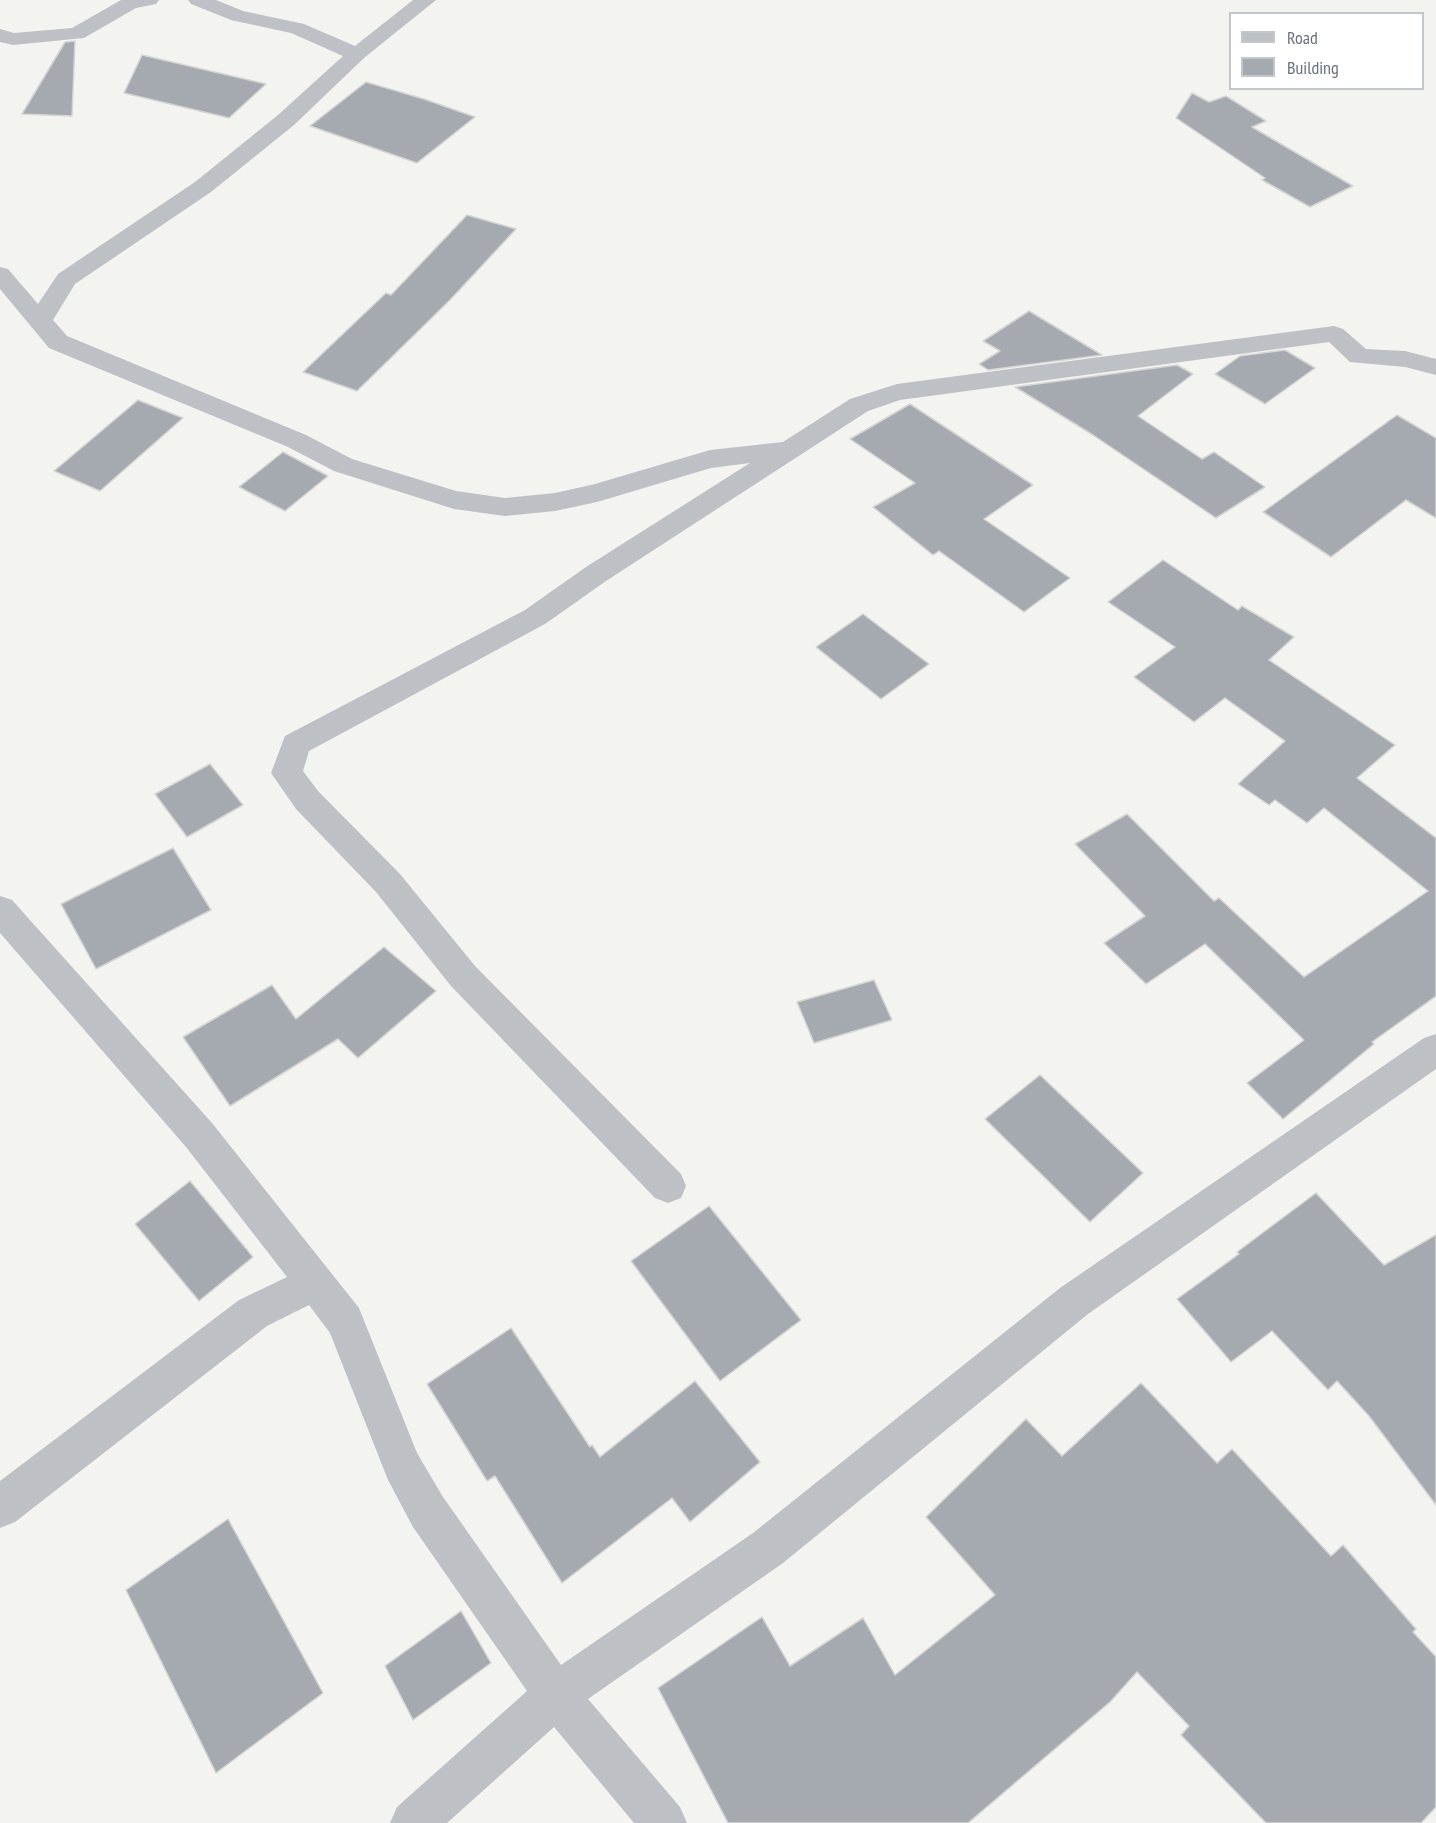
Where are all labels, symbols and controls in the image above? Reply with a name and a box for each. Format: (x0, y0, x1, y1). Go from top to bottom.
legend (1229, 12, 1424, 90)
text: Road (1287, 26, 1318, 49)
text: Building (1287, 56, 1339, 79)

